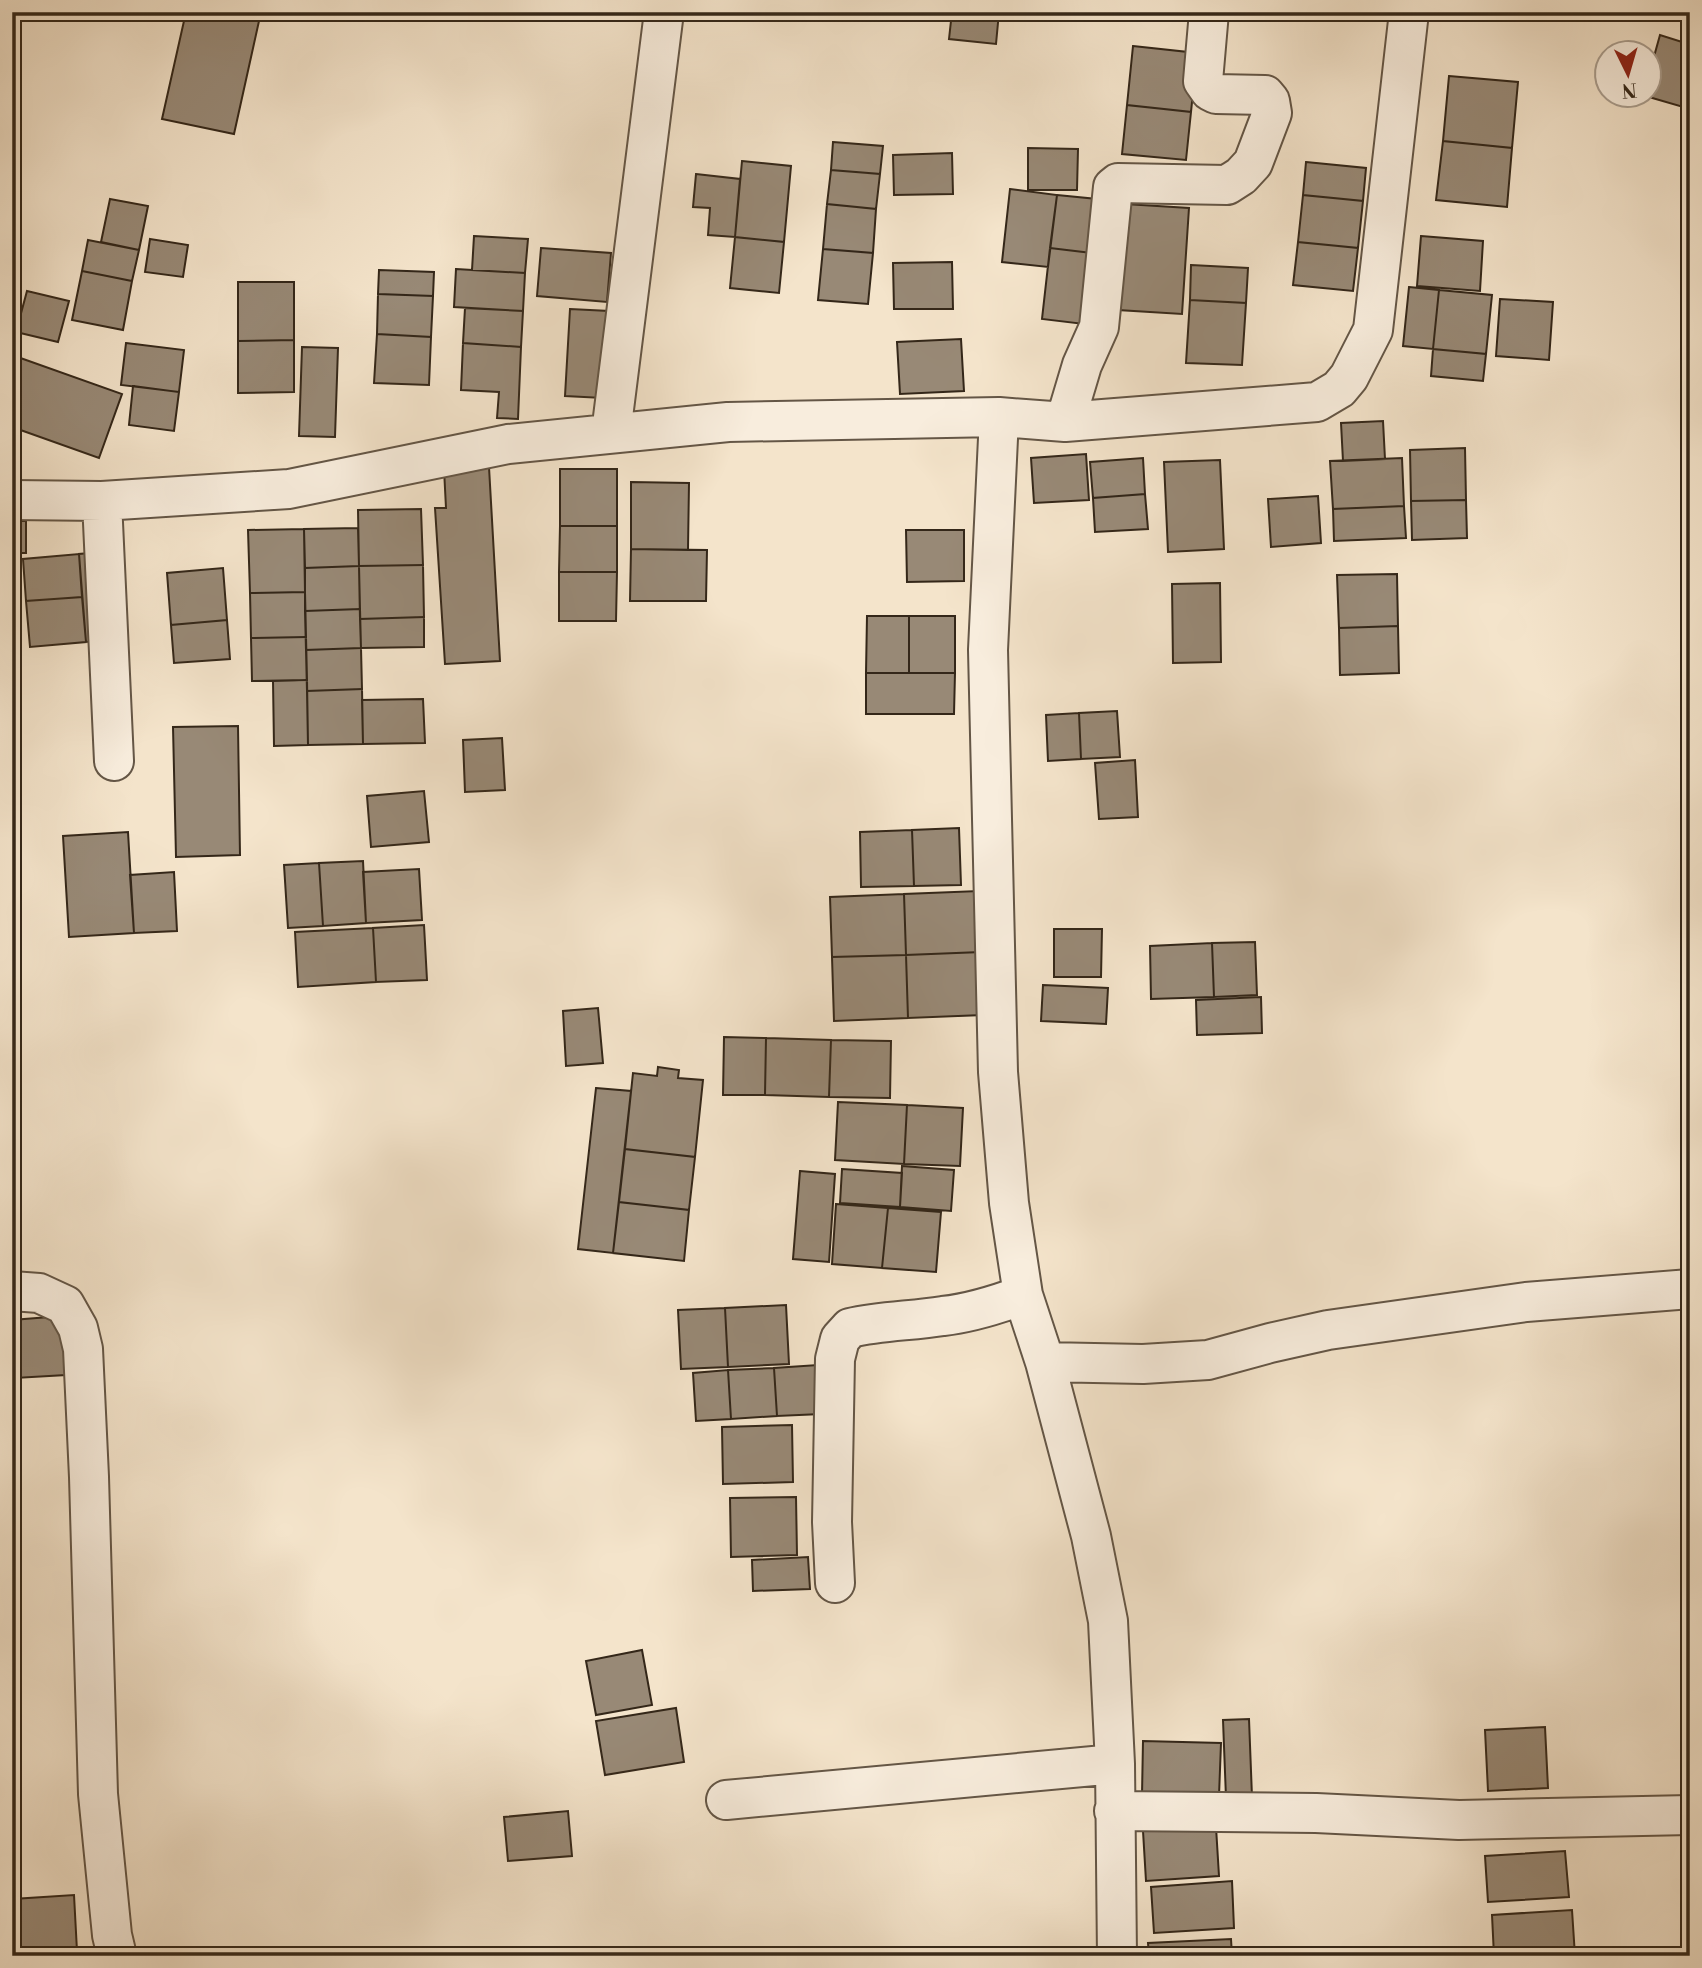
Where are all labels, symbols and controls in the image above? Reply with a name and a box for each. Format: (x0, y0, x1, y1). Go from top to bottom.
north arrow (1594, 38, 1664, 108)
text: N (1621, 77, 1638, 103)

